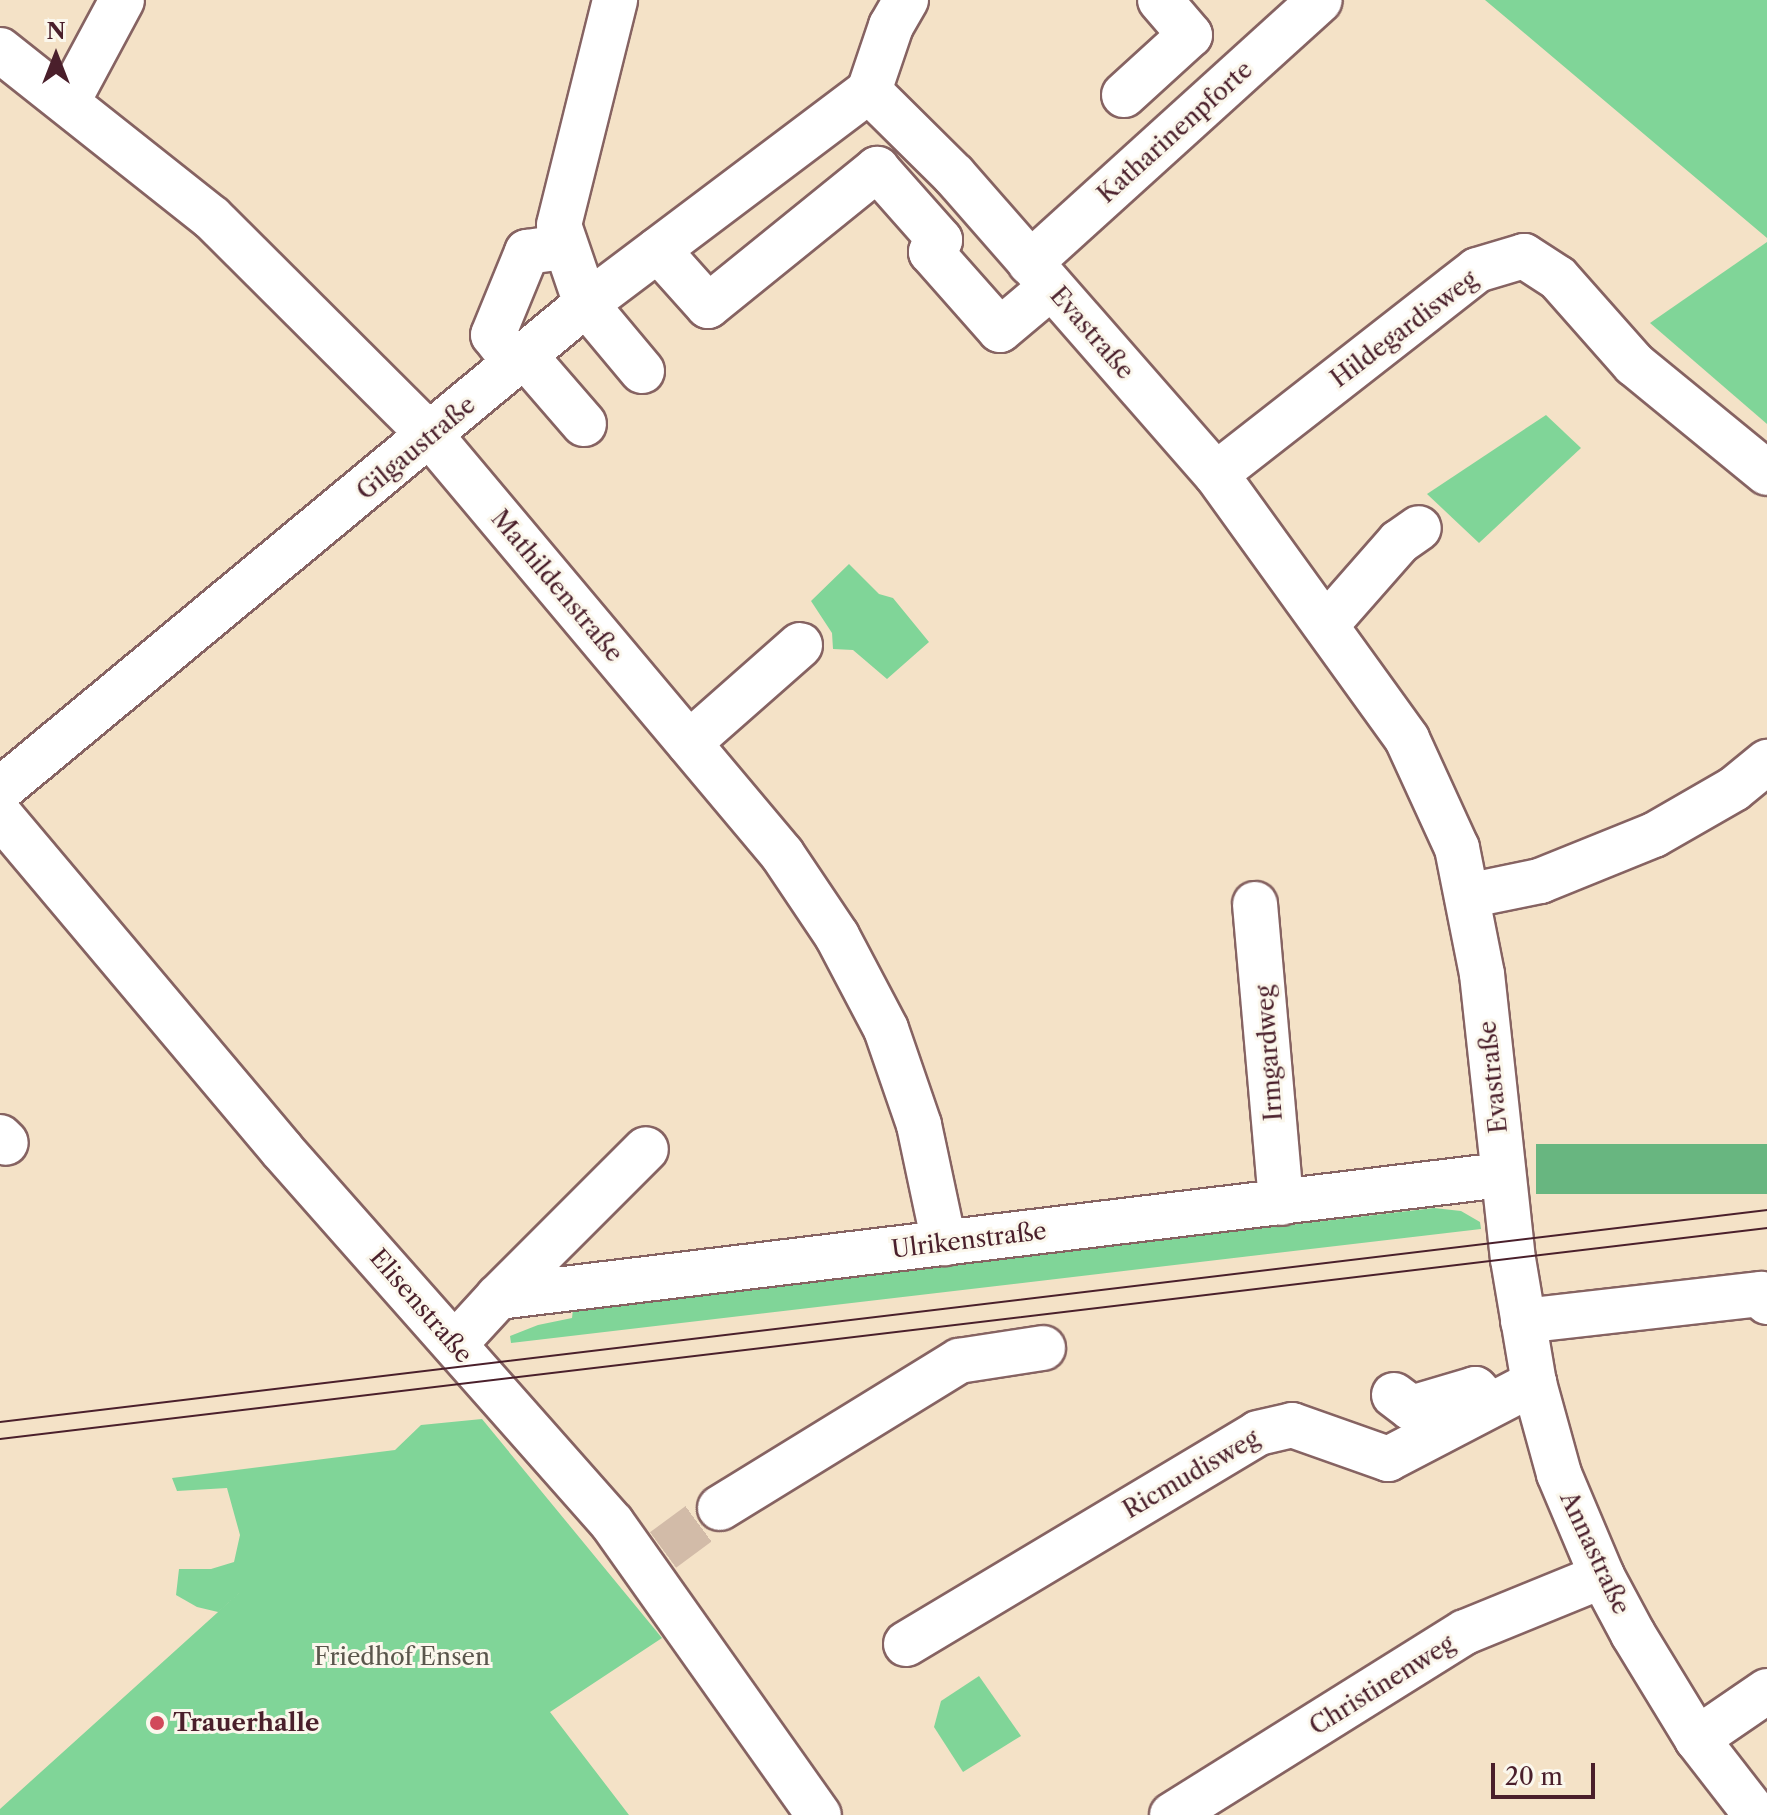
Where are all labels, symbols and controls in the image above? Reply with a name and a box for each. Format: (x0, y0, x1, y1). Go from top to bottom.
north arrow (16, 16, 96, 96)
text: N (46, 18, 66, 45)
street label: Katharinenpforte (1092, 55, 1258, 209)
street label: Hildegardisweg (1325, 265, 1483, 393)
street label: Evastraße (1044, 281, 1140, 385)
street label: Gilgaustraße (351, 390, 481, 506)
street label: Mathildenstraße (485, 504, 629, 668)
street label: Irmgardweg (1250, 984, 1288, 1122)
street label: Evastraße (1473, 1019, 1513, 1135)
street label: Ulrikenstraße (890, 1216, 1048, 1264)
street label: Elisenstraße (364, 1243, 478, 1369)
street label: Ricmudisweg (1118, 1423, 1264, 1525)
street label: Annastraße (1554, 1487, 1636, 1619)
street label: Christinenweg (1304, 1629, 1460, 1741)
park label: Friedhof Ensen (314, 1643, 490, 1671)
place label: Trauerhalle (173, 1709, 319, 1737)
marker: Trauerhalle (148, 1714, 166, 1732)
scale bar (1495, 1747, 1599, 1797)
text: 20 m (1505, 1762, 1563, 1791)

